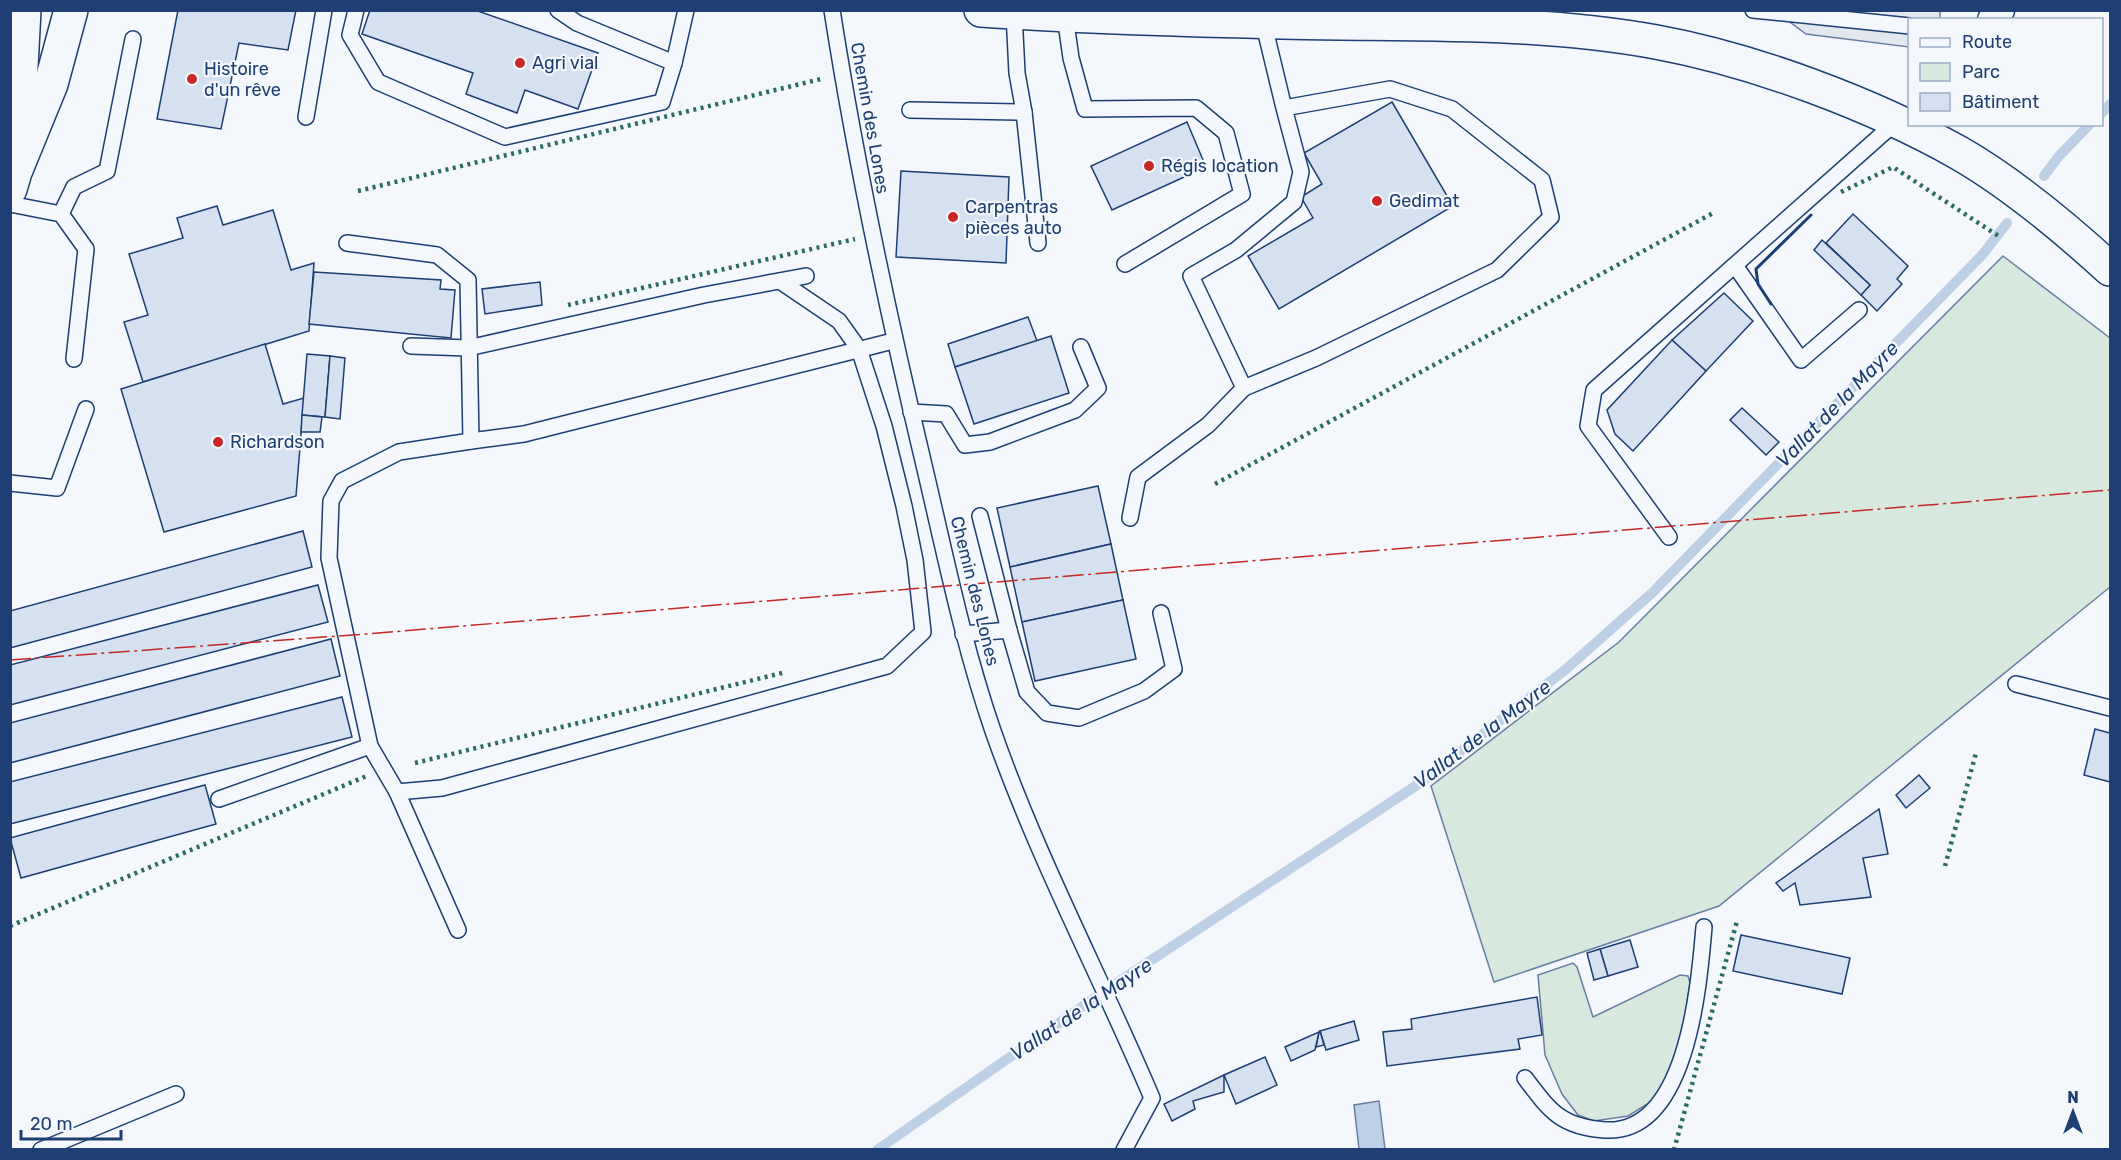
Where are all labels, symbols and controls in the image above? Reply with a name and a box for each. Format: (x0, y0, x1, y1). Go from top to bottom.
legend (1908, 18, 2103, 126)
text: Route (1962, 31, 2012, 53)
street label: Chemin des Lones (846, 40, 894, 196)
place label: Agri vial (532, 52, 598, 74)
marker: Agri vial (513, 56, 527, 70)
place label: Histoire d'un rêve (204, 58, 281, 101)
text: Parc (1962, 61, 2000, 83)
marker: Histoire d'un rêve (185, 72, 199, 86)
text: Bâtiment (1962, 91, 2039, 113)
place label: Régis location (1161, 155, 1279, 177)
marker: Régis location (1142, 159, 1156, 173)
place label: Gedimat (1389, 190, 1459, 212)
marker: Gedimat (1370, 194, 1384, 208)
place label: Carpentras pièces auto (965, 196, 1062, 239)
marker: Carpentras pièces auto (946, 210, 960, 224)
water label: Vallat de la Mayre (1771, 336, 1903, 472)
place label: Richardson (230, 431, 325, 453)
marker: Richardson (211, 435, 225, 449)
street label: Chemin des Lones (946, 514, 1004, 668)
water label: Vallat de la Mayre (1408, 674, 1556, 794)
water label: Vallat de la Mayre (1005, 953, 1157, 1065)
north arrow (2043, 1082, 2103, 1142)
text: N (2067, 1088, 2079, 1107)
scale bar (21, 1103, 122, 1141)
text: 20 m (30, 1113, 72, 1135)

